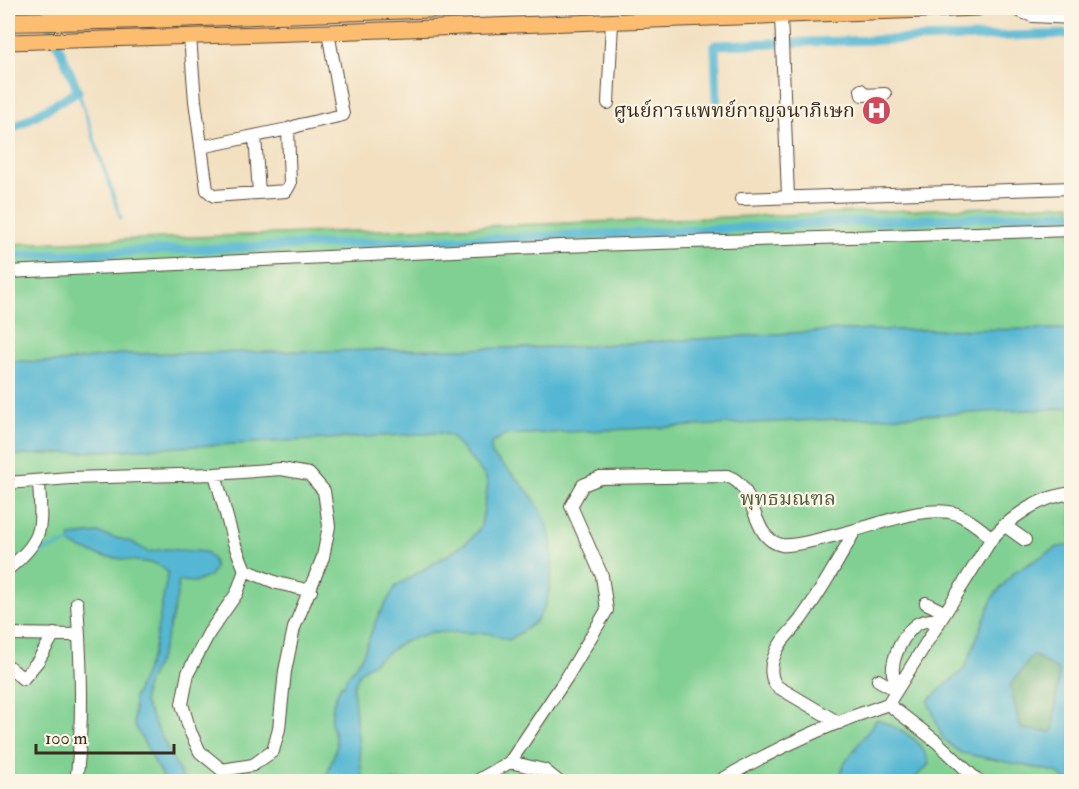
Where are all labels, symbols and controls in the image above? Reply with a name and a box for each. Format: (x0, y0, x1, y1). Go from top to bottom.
hospital icon: ศูนย์การแพทย์กาญจนาภิเษก (860, 94, 892, 126)
place label: ศูนย์การแพทย์กาญจนาภิเษก (614, 98, 855, 123)
park label: พุทธมณฑล (740, 486, 836, 511)
scale bar (36, 717, 174, 755)
text: 100 m (45, 727, 88, 750)

